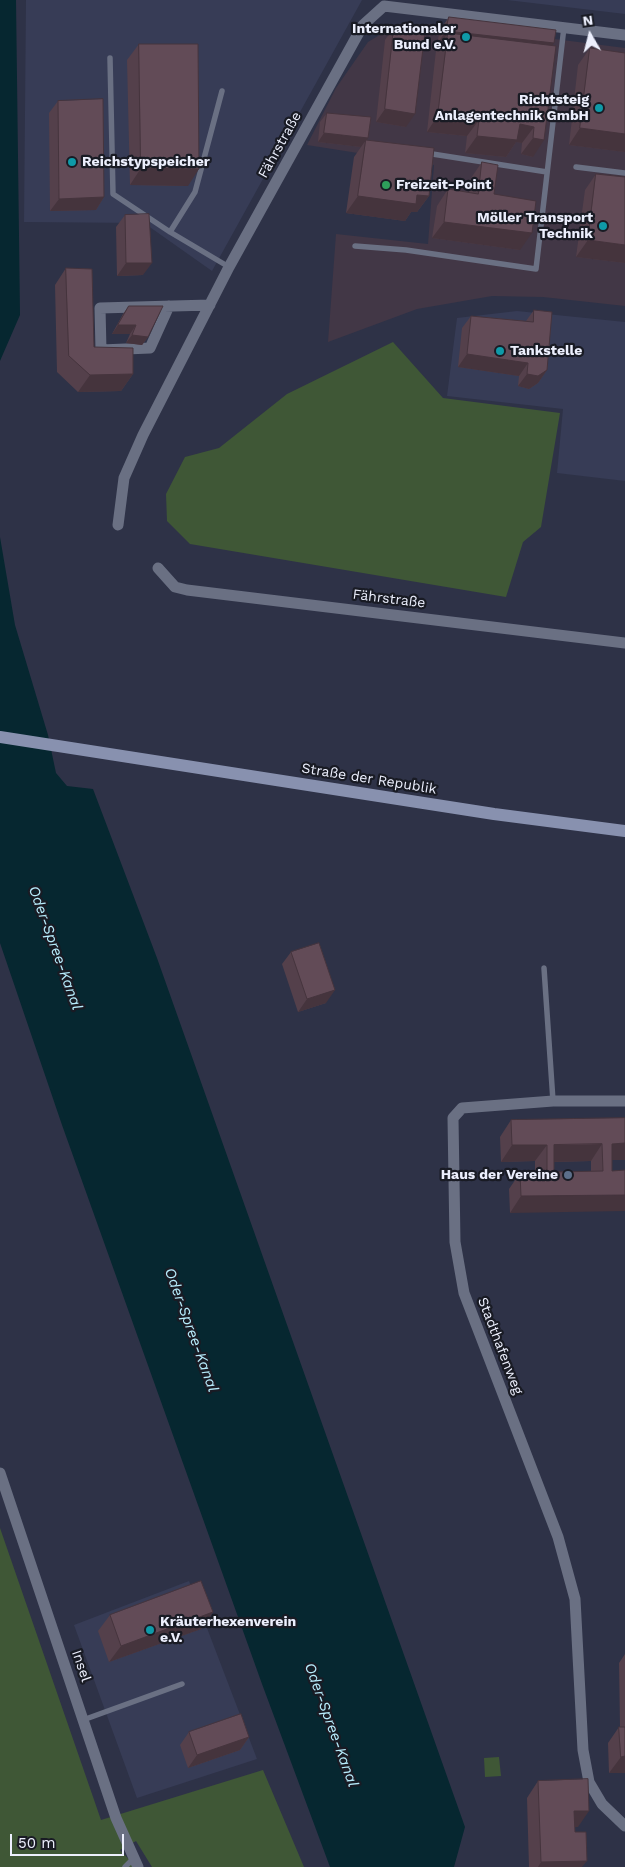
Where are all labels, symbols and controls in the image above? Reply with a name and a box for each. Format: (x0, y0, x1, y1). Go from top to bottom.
north arrow (565, 10, 615, 60)
text: N (582, 12, 594, 29)
place label: Internationaler Bund e.V. (352, 21, 456, 54)
marker: Internationaler Bund e.V. (460, 31, 472, 43)
place label: Richtsteig Anlagentechnik GmbH (435, 92, 589, 124)
marker: Richtsteig Anlagentechnik GmbH (593, 102, 605, 114)
street label: Fährstraße (255, 109, 305, 181)
place label: Reichstypspeicher (82, 154, 210, 170)
marker: Reichstypspeicher (66, 156, 78, 168)
place label: Freizeit-Point (396, 177, 491, 193)
marker: Freizeit-Point (380, 179, 392, 191)
place label: Möller Transport Technik (477, 210, 593, 242)
marker: Möller Transport Technik (597, 220, 609, 232)
place label: Tankstelle (510, 343, 582, 359)
marker: Tankstelle (494, 345, 506, 357)
street label: Fährstraße (352, 586, 426, 612)
street label: Straße der Republik (300, 760, 438, 798)
water label: Oder-Spree-Kanal (24, 883, 86, 1013)
place label: Haus der Vereine (441, 1167, 558, 1183)
marker: Haus der Vereine (562, 1169, 574, 1181)
water label: Oder-Spree-Kanal (160, 1265, 222, 1395)
street label: Stadthafenweg (474, 1295, 526, 1397)
place label: Kräuterhexenverein e.V. (160, 1614, 296, 1646)
marker: Kräuterhexenverein e.V. (144, 1624, 156, 1636)
street label: Insel (68, 1648, 94, 1684)
water label: Oder-Spree-Kanal (300, 1660, 362, 1790)
scale bar (12, 1824, 126, 1856)
text: 50 m (18, 1834, 55, 1852)

